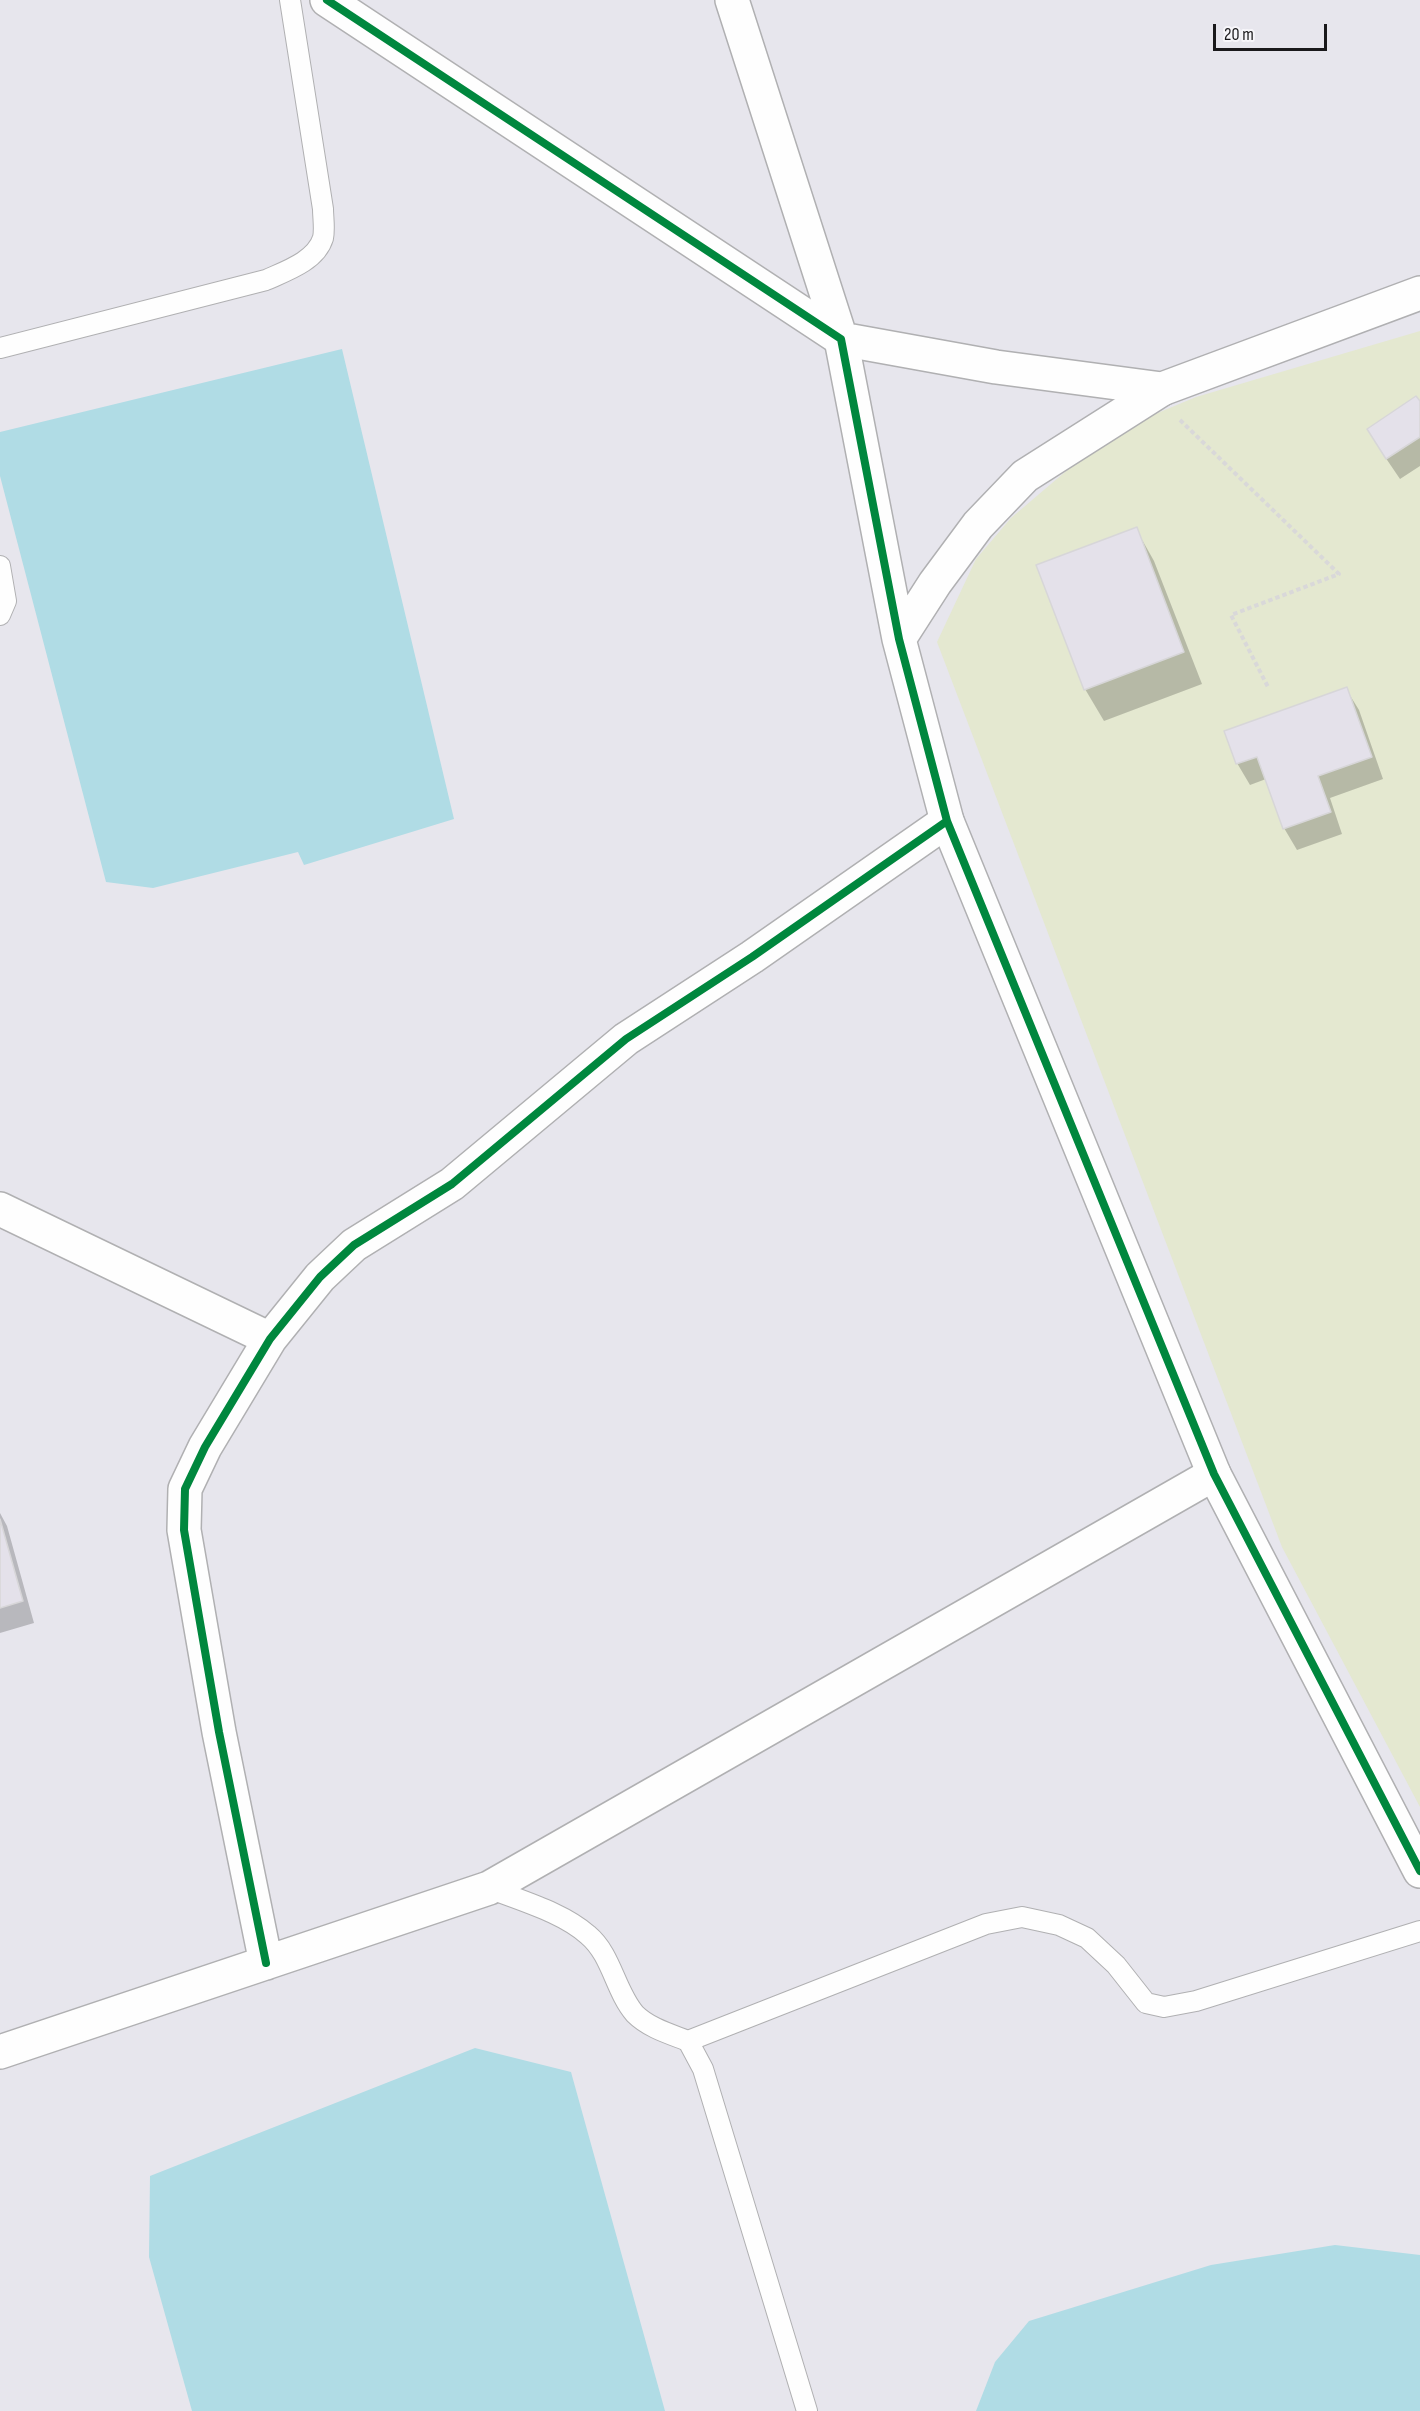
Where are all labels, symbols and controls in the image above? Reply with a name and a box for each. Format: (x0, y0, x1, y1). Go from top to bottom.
scale bar (1216, 12, 1330, 50)
text: 20 m (1224, 24, 1254, 45)

